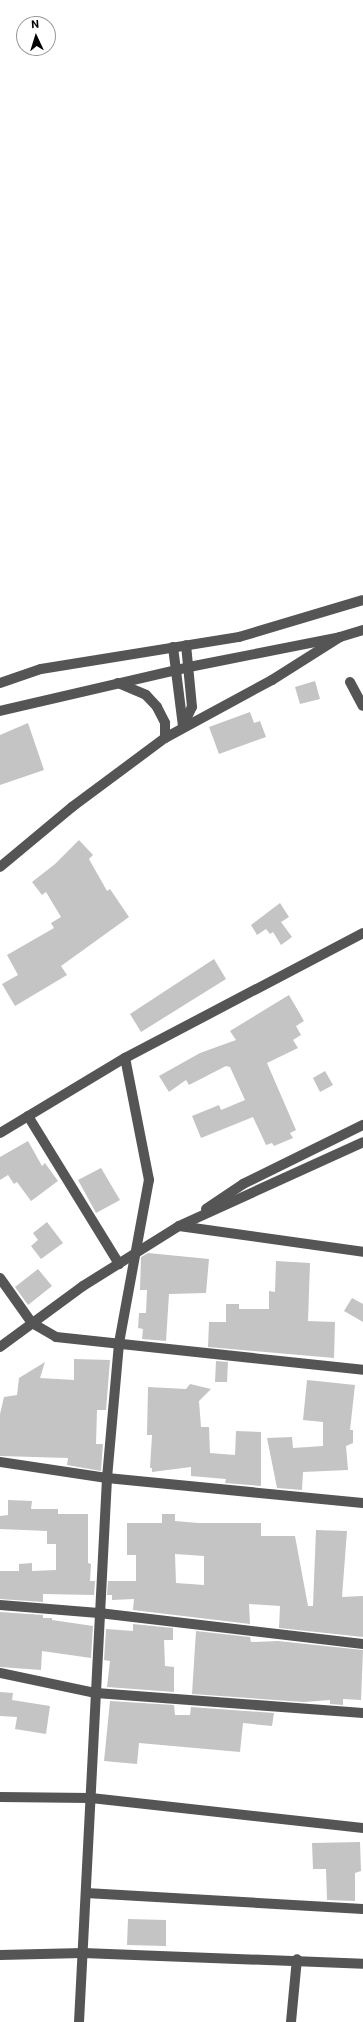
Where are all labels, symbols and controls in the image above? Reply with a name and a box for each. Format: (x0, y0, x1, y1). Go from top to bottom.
north arrow (16, 16, 56, 56)
text: N (31, 18, 40, 31)

